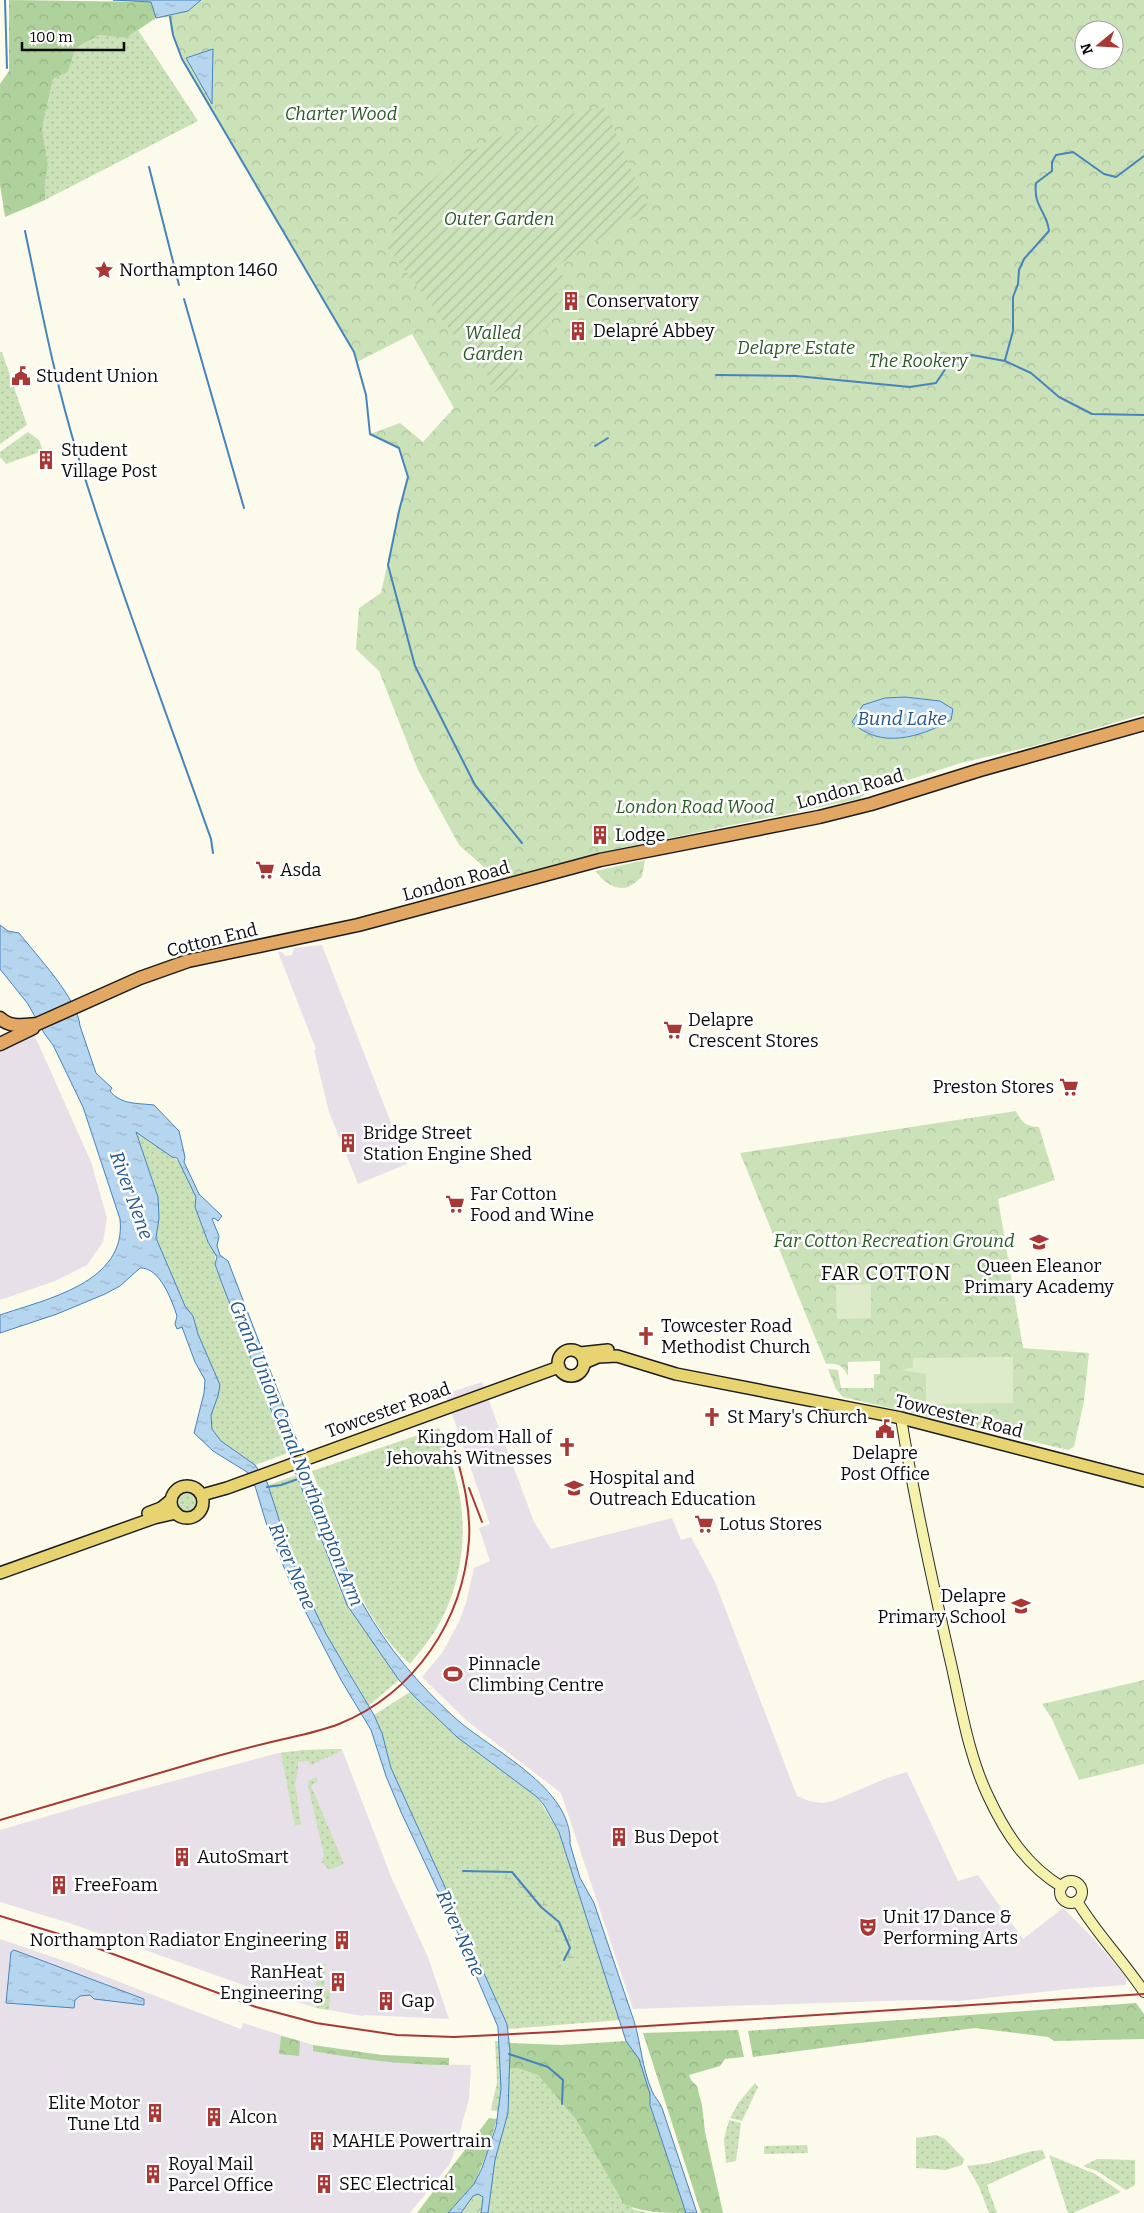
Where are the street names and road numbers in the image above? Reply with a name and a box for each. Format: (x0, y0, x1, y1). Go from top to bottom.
street label: London Road (794, 764, 906, 814)
street label: London Road (400, 856, 512, 906)
street label: Cotton End (164, 918, 260, 962)
street label: Towcester Road (323, 1377, 454, 1443)
street label: Towcester Road (893, 1389, 1026, 1443)

